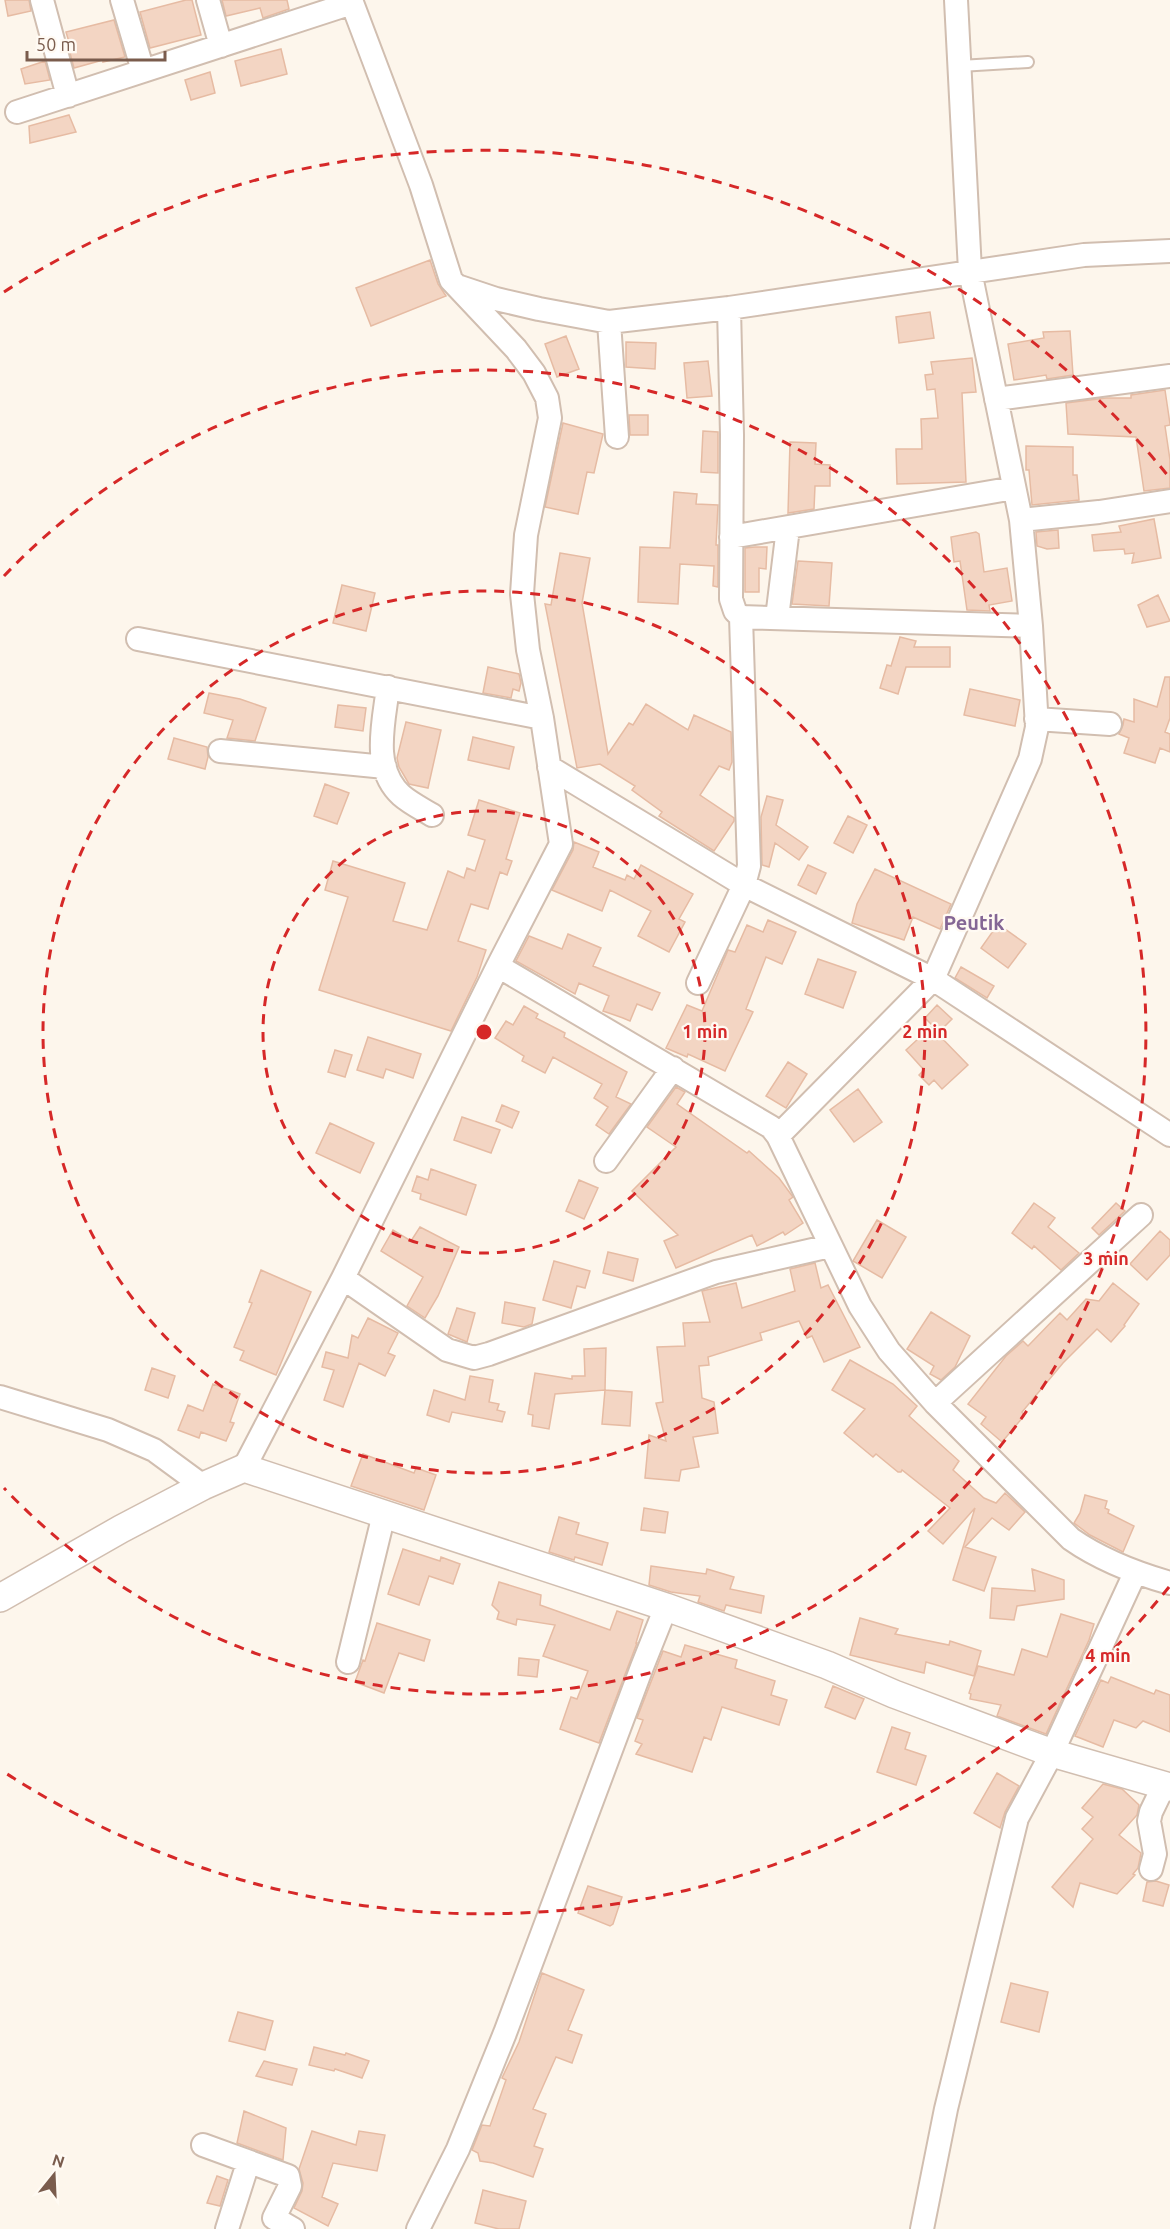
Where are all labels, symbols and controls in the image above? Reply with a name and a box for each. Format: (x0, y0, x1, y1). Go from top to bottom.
scale bar (27, 24, 165, 62)
text: 50 m (36, 34, 76, 54)
district label: Peutik (944, 911, 1004, 934)
text: 1 min (682, 1021, 728, 1041)
text: 2 min (902, 1021, 948, 1041)
centre of rings (474, 1022, 494, 1042)
text: 3 min (1083, 1248, 1129, 1268)
text: 4 min (1085, 1645, 1131, 1665)
north arrow (24, 2145, 84, 2205)
text: N (50, 2150, 67, 2171)

